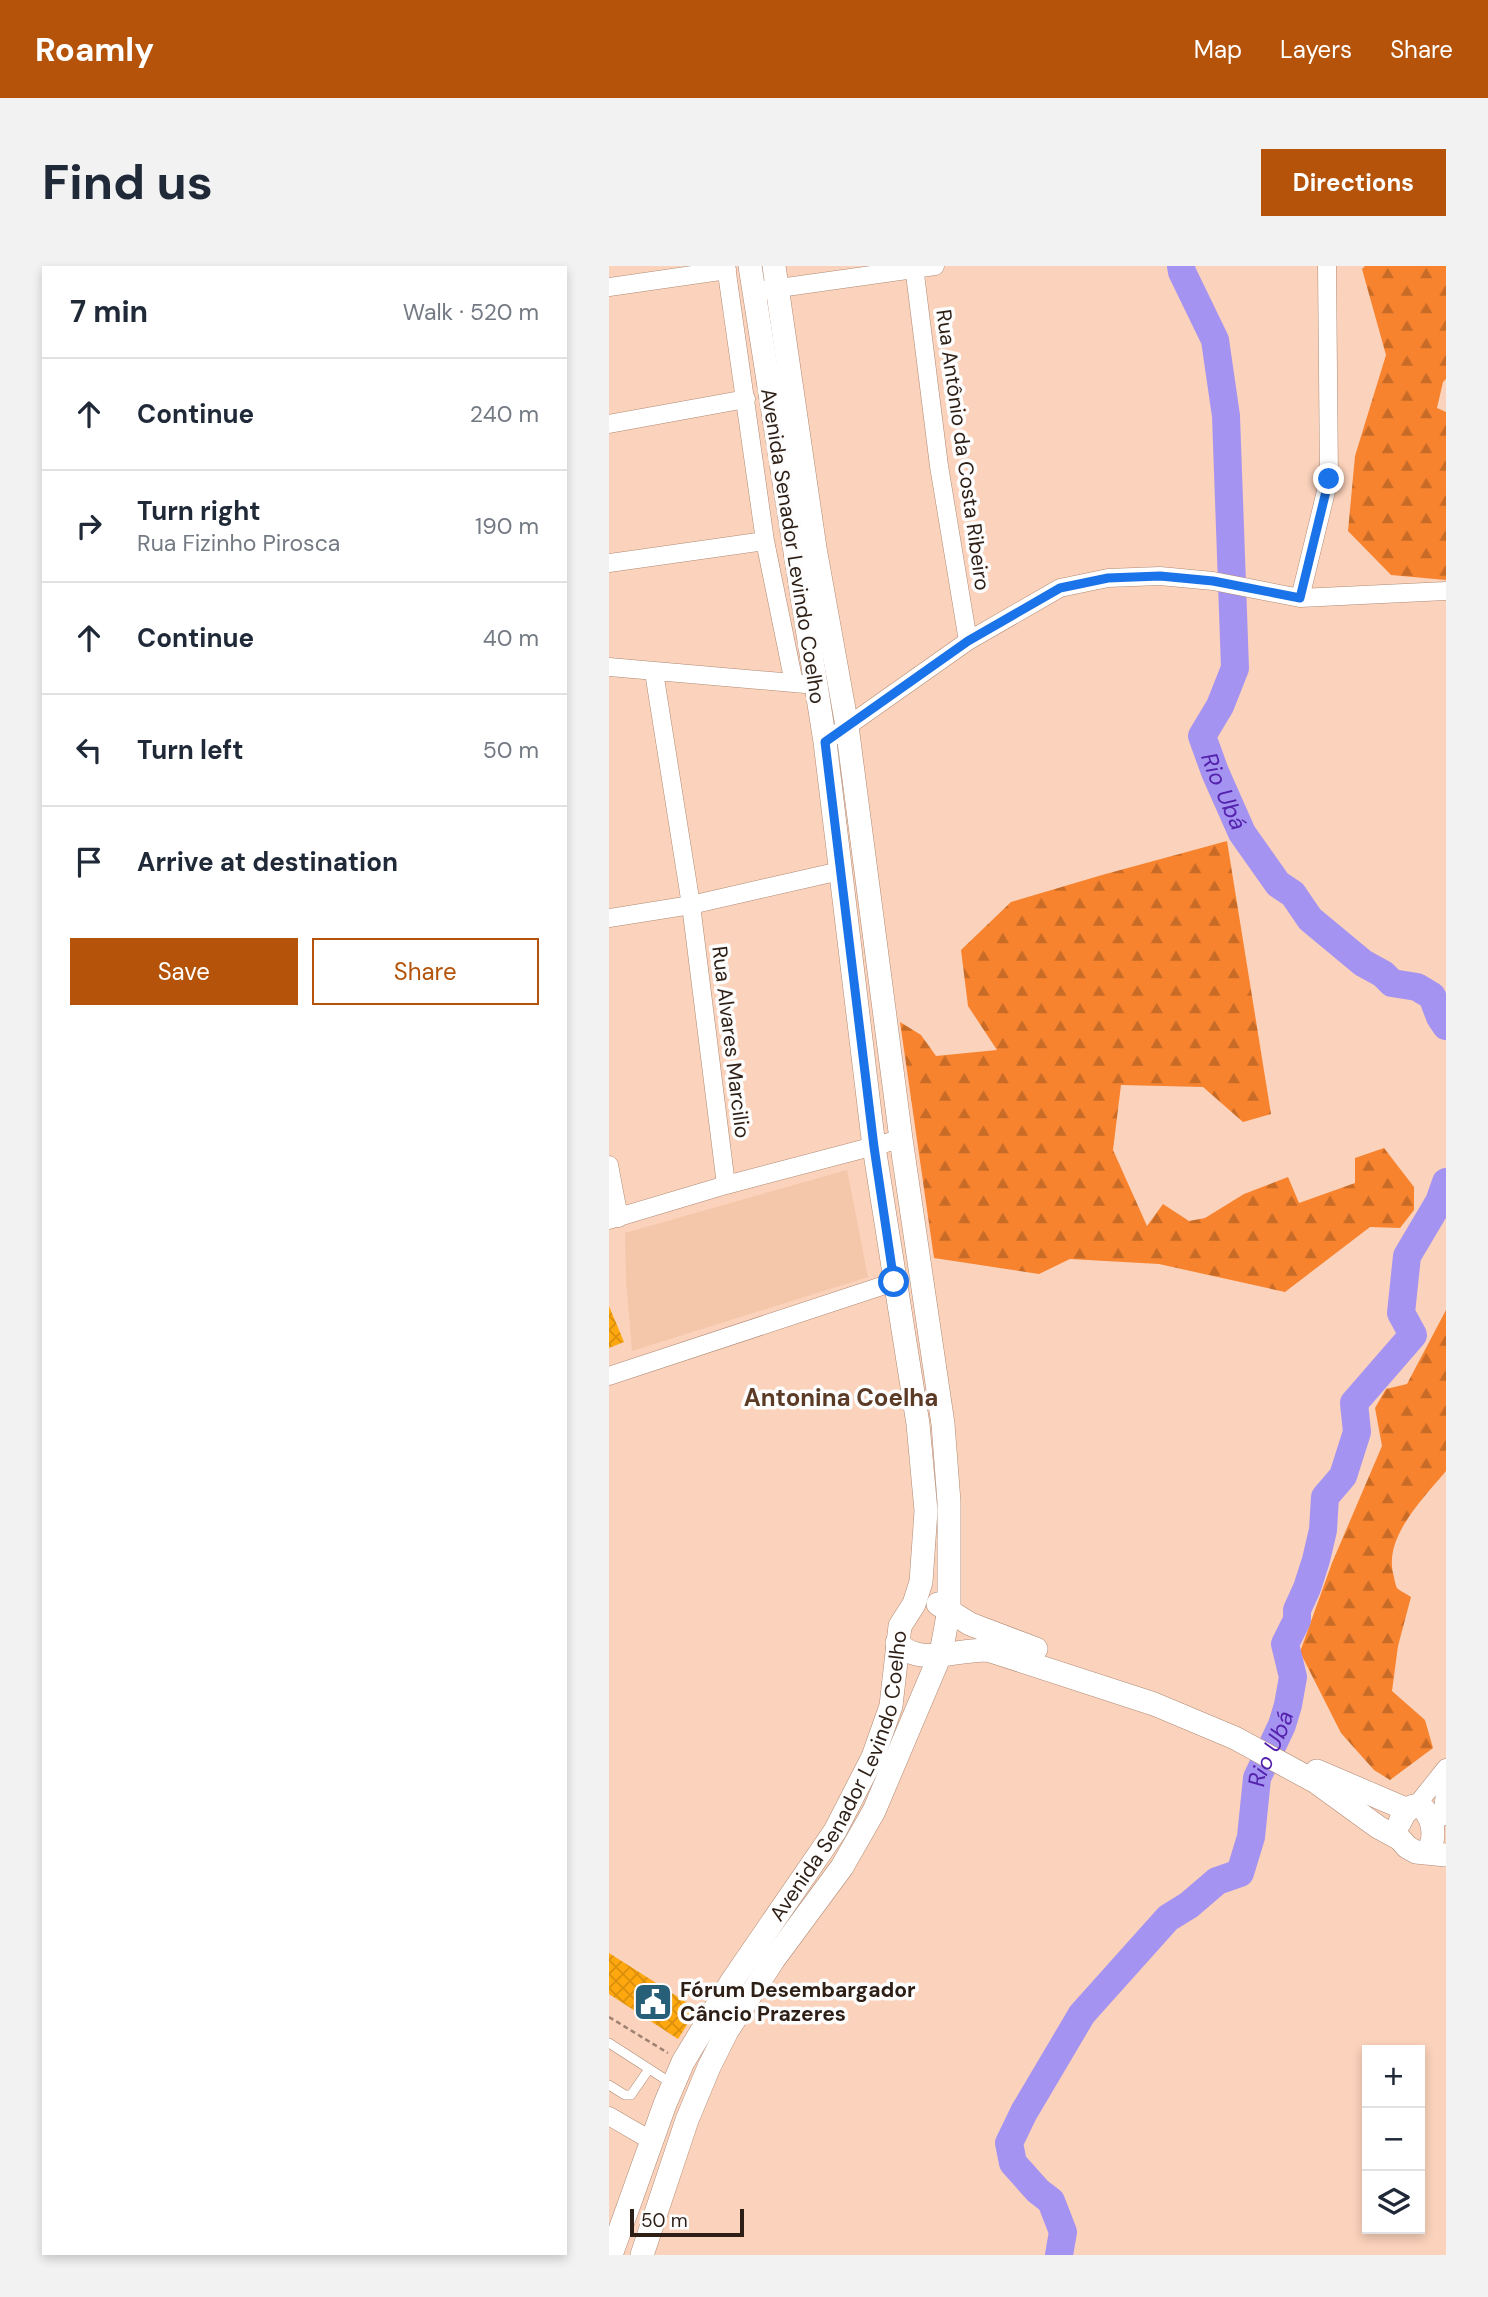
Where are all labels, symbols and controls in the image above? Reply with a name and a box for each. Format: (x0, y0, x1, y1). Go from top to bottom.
text: Roamly (35, 28, 154, 71)
text: Map (1194, 34, 1242, 65)
text: Layers (1280, 34, 1352, 65)
text: Share (1390, 34, 1453, 65)
button: Directions (1261, 149, 1446, 216)
text: Find us (42, 150, 213, 214)
text: 7 min (70, 292, 148, 331)
text: Walk · 520 m (403, 297, 539, 327)
street label: Rua Antônio da Costa Ribeiro (929, 308, 997, 592)
street label: Avenida Senador Levindo Coelho (754, 386, 832, 706)
icon: ahead (70, 395, 108, 433)
text: Continue (137, 397, 254, 431)
text: 240 m (470, 399, 539, 429)
route end (1313, 463, 1344, 494)
text: Turn right (137, 494, 261, 528)
icon: right (70, 507, 108, 545)
text: 190 m (475, 511, 539, 541)
text: Rua Fizinho Pirosca (137, 528, 340, 558)
icon: ahead (70, 619, 108, 657)
text: Continue (137, 621, 254, 655)
text: 40 m (483, 623, 539, 653)
icon: left (70, 731, 108, 769)
text: Turn left (137, 733, 244, 767)
text: 50 m (483, 735, 539, 765)
water label: Rio Ubá (1194, 749, 1254, 835)
icon: arrive (70, 843, 108, 881)
text: Arrive at destination (137, 845, 398, 879)
button: Save (70, 938, 298, 1005)
button: Share (312, 938, 539, 1005)
street label: Rua Alvares Marcilio (705, 944, 757, 1140)
route start (878, 1266, 909, 1297)
district label: Antonina Coelha (744, 1382, 938, 1413)
street label: Avenida Senador Levindo Coelho (763, 1629, 913, 1927)
water label: Rio Ubá (1241, 1707, 1300, 1788)
place label: Fórum Desembargador Câncio Prazeres (680, 1976, 916, 2028)
public building icon: Fórum Desembargador Câncio Prazeres (632, 1981, 674, 2023)
map controls (1362, 2045, 1425, 2234)
button: + (1362, 2045, 1425, 2108)
button: − (1362, 2108, 1425, 2171)
button: layers (1362, 2171, 1425, 2234)
scale bar (630, 2206, 744, 2238)
text: 50 m (641, 2208, 688, 2233)

